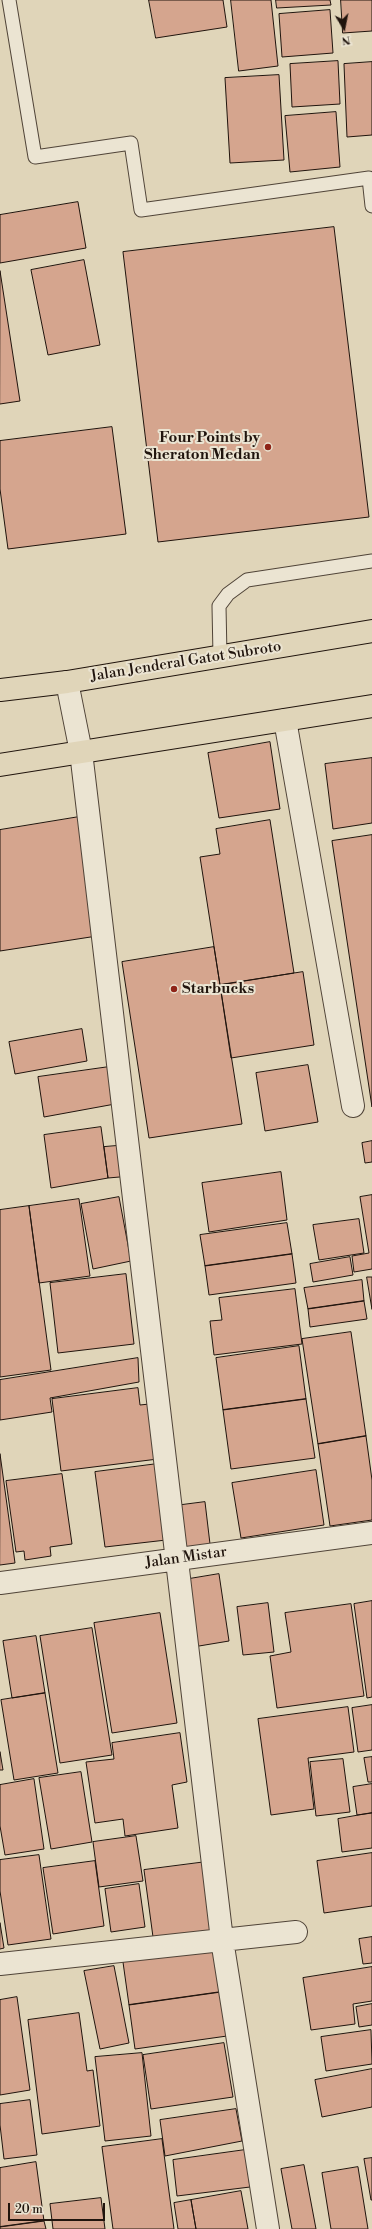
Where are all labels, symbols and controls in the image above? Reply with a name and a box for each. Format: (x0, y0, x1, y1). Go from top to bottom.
north arrow (324, 8, 364, 48)
text: N (341, 32, 352, 47)
place label: Four Points by Sheraton Medan (144, 429, 260, 464)
marker: Four Points by Sheraton Medan (263, 442, 273, 452)
street label: Jalan Jenderal Gatot Subroto (89, 638, 283, 686)
place label: Starbucks (182, 980, 254, 998)
marker: Starbucks (169, 984, 179, 994)
street label: Jalan Mistar (144, 1543, 228, 1573)
scale bar (10, 2195, 107, 2221)
text: 20 m (15, 2202, 43, 2217)

